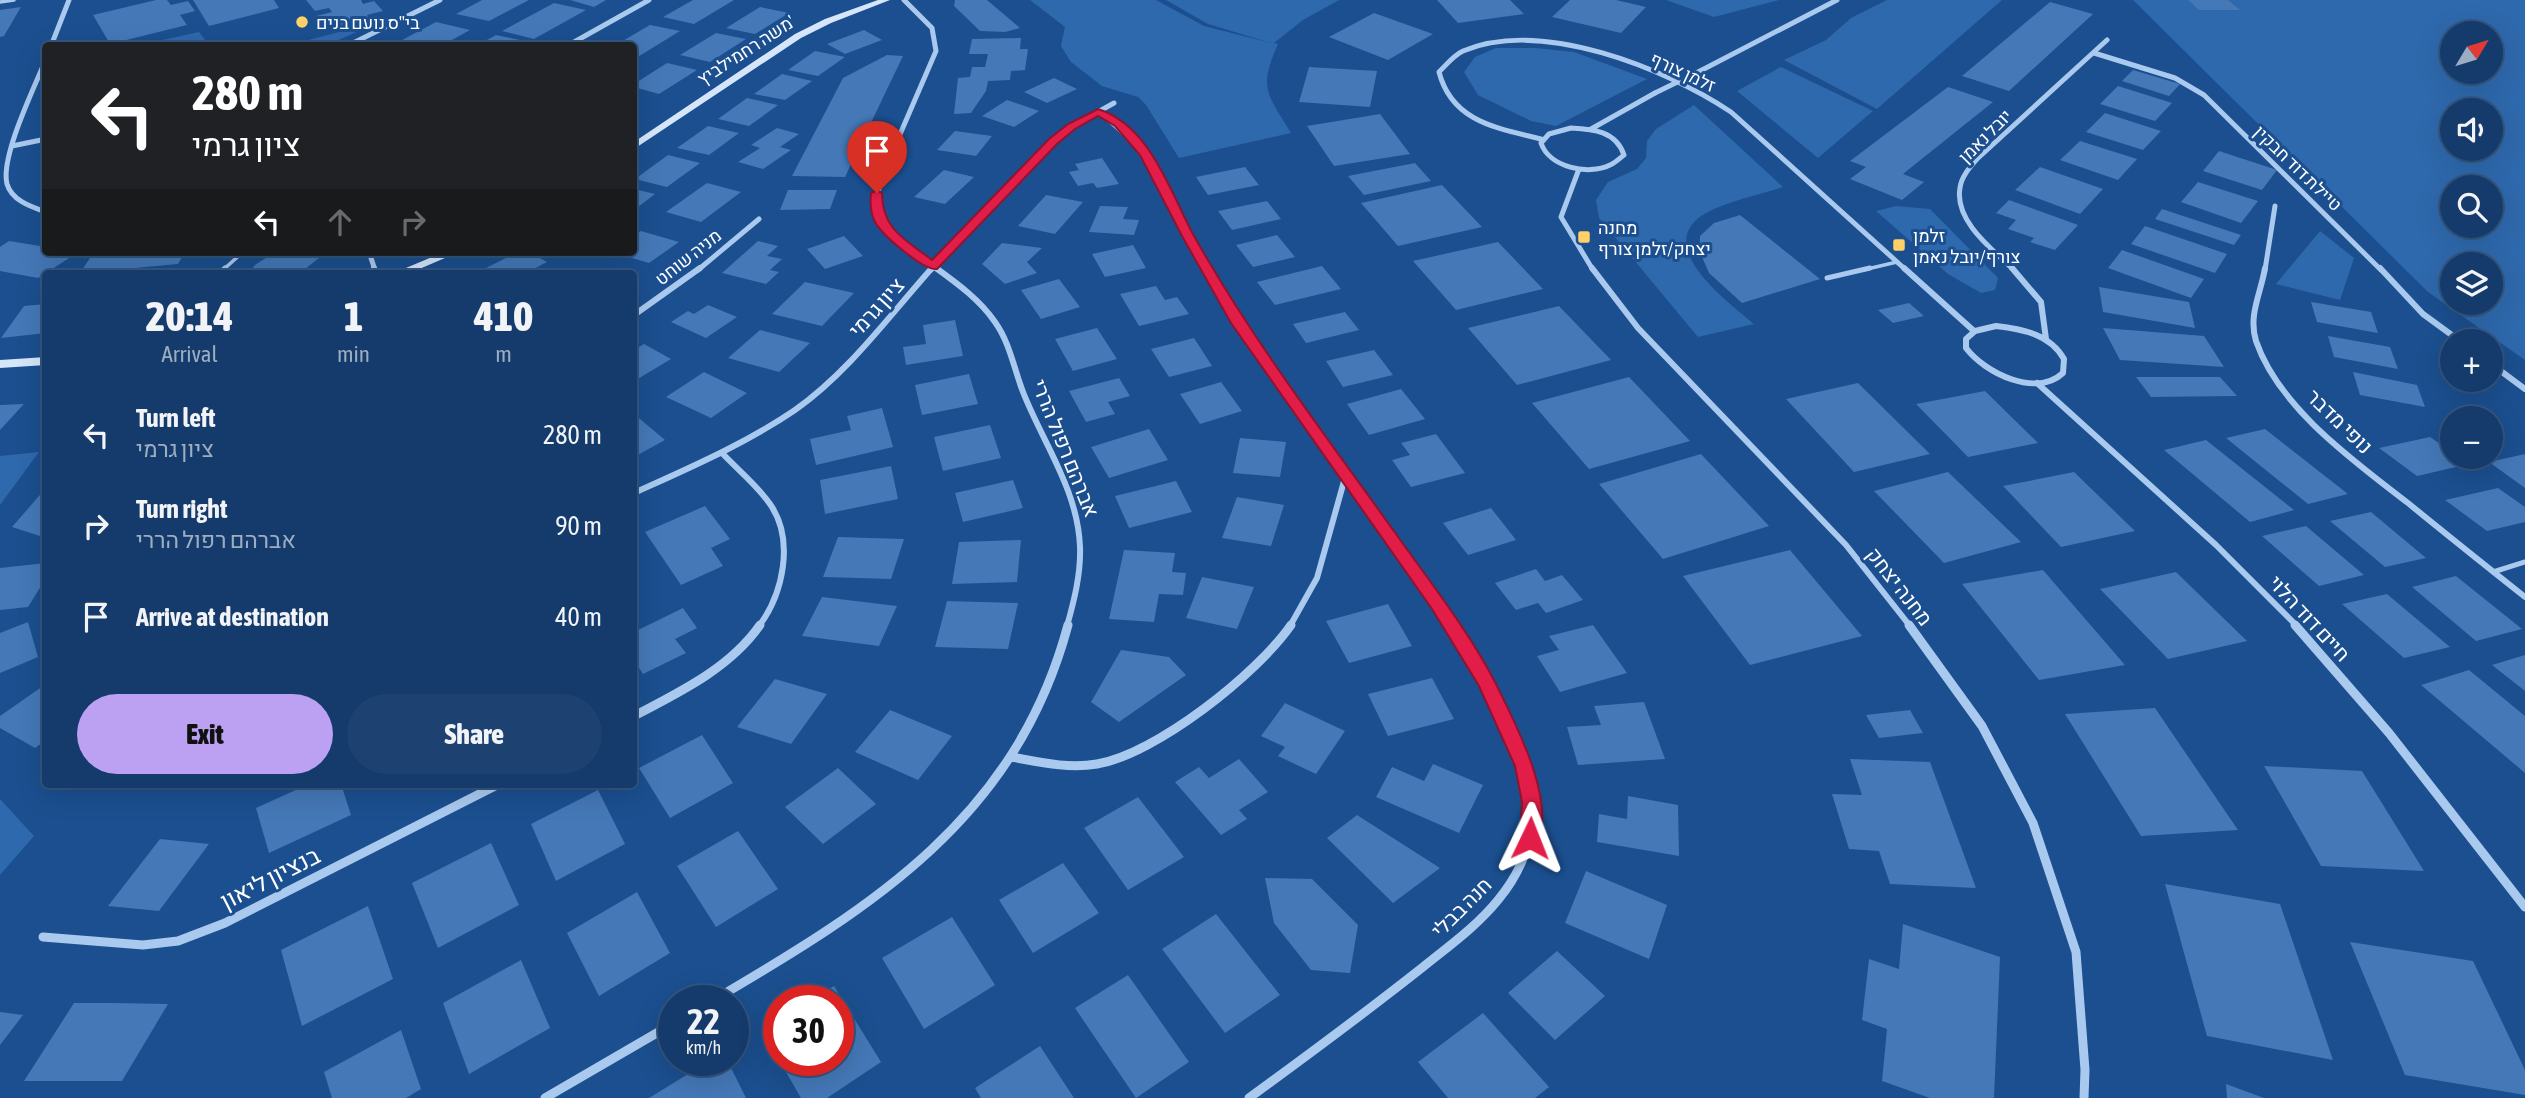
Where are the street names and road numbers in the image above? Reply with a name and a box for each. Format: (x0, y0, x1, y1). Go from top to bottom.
street label: משה רחמילביץ' (693, 11, 799, 89)
street label: זלמן צורף (1647, 48, 1719, 96)
street label: יובל נאמן (1954, 105, 2016, 167)
street label: טיילת דוד חבקין (2250, 121, 2346, 215)
street label: מניה שוחט (651, 225, 725, 289)
street label: ציון גרמי (843, 273, 909, 341)
street label: אברהם רפול הררי (1028, 376, 1104, 520)
street label: נופי מדבר (2302, 384, 2378, 458)
street label: מחנה יצחק (1862, 542, 1938, 630)
street label: חיים דוד הלוי (2264, 570, 2356, 666)
street label: בנציון ליאון (216, 841, 325, 915)
street label: חנה בבלי (1426, 872, 1496, 942)

